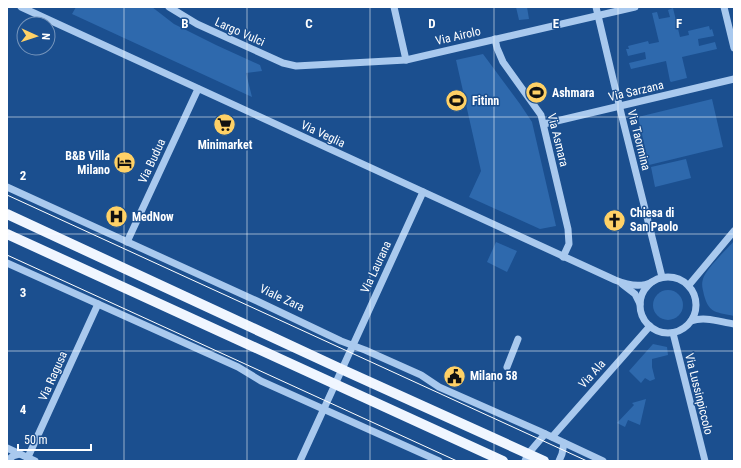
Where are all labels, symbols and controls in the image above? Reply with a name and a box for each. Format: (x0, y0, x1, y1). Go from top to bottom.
street label: Largo Vulci (213, 15, 267, 49)
north arrow (16, 16, 56, 56)
text: B (181, 16, 189, 31)
text: C (305, 16, 313, 31)
text: D (428, 16, 436, 31)
text: E (553, 16, 560, 31)
text: F (676, 16, 682, 31)
street label: Via Airolo (434, 24, 482, 48)
text: N (39, 33, 52, 40)
street label: Via Sarzana (607, 78, 665, 104)
sports icon: Ashmara (524, 80, 550, 106)
place label: Ashmara (552, 86, 595, 100)
sports icon: Fitinn (444, 88, 470, 114)
place label: Fitinn (472, 94, 499, 108)
street label: Via Taormina (625, 108, 653, 172)
supermarket icon: Minimarket (212, 111, 238, 137)
street label: Via Asmara (545, 112, 571, 168)
street label: Via Veglia (299, 118, 348, 150)
street label: Via Budua (136, 136, 169, 186)
place label: Minimarket (198, 138, 253, 152)
place label: B&B Villa Milano (65, 149, 110, 177)
hotel icon: B&B Villa Milano (112, 150, 138, 176)
text: 2 (20, 168, 27, 183)
hospital icon: MedNow (103, 204, 129, 230)
place label: Chiesa di San Paolo (630, 206, 678, 234)
church icon: Chiesa di San Paolo (602, 207, 628, 233)
place label: MedNow (132, 210, 174, 224)
street label: Via Laurana (358, 238, 394, 295)
street label: Viale Zara (257, 282, 307, 314)
text: 3 (20, 285, 26, 300)
street label: Via Ragusa (36, 349, 70, 403)
street label: Via Lussinpiccolo (682, 352, 716, 436)
street label: Via Ala (576, 357, 609, 391)
public building icon: Milano 58 (442, 363, 468, 389)
place label: Milano 58 (470, 369, 518, 383)
text: 4 (20, 402, 27, 417)
scale bar (18, 426, 91, 452)
text: 50 m (24, 433, 48, 447)

